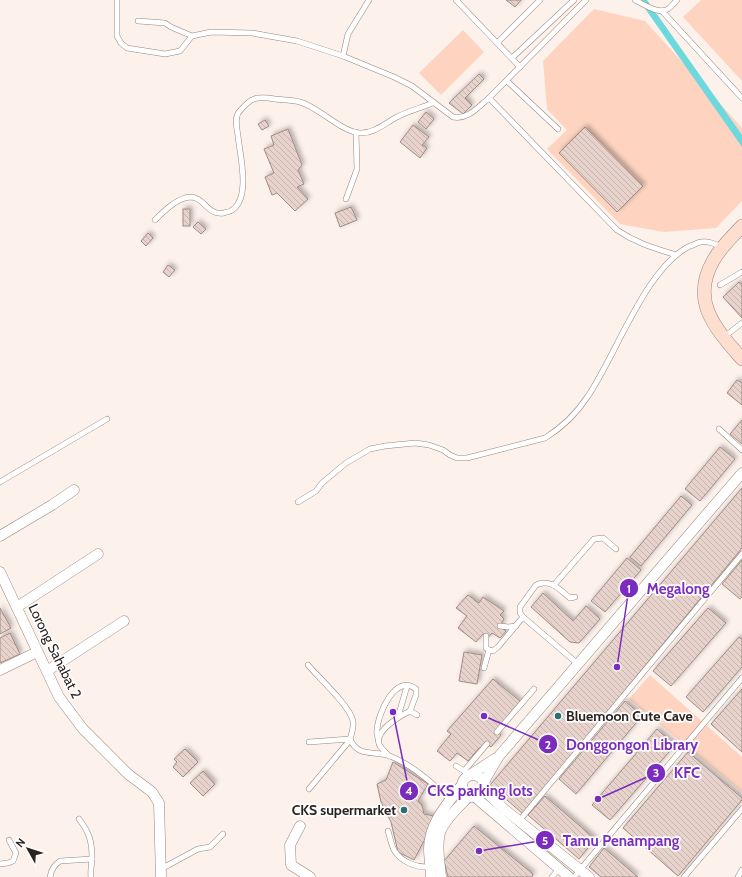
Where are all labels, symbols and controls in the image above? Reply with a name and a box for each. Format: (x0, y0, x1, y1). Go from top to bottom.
callout: Megalong (619, 575, 718, 602)
text: Megalong (646, 580, 710, 598)
text: 1 (627, 581, 631, 596)
street label: Lorong Sahabat 2 (24, 601, 86, 701)
place label: Bluemoon Cute Cave (566, 707, 693, 725)
marker: Bluemoon Cute Cave (553, 711, 563, 721)
callout: Donggongon Library (538, 731, 706, 758)
text: Donggongon Library (566, 736, 699, 754)
text: 2 (545, 737, 551, 752)
callout: KFC (646, 760, 709, 787)
text: KFC (674, 764, 700, 782)
text: 3 (653, 765, 659, 780)
callout: CKS parking lots (399, 777, 541, 804)
text: CKS parking lots (427, 782, 533, 800)
text: 4 (405, 783, 413, 798)
place label: CKS supermarket (292, 801, 396, 819)
marker: CKS supermarket (399, 805, 409, 815)
callout: Tamu Penampang (535, 827, 688, 854)
north arrow (8, 829, 48, 869)
text: Tamu Penampang (563, 832, 680, 850)
text: 5 (542, 833, 548, 848)
text: N (12, 835, 28, 850)

